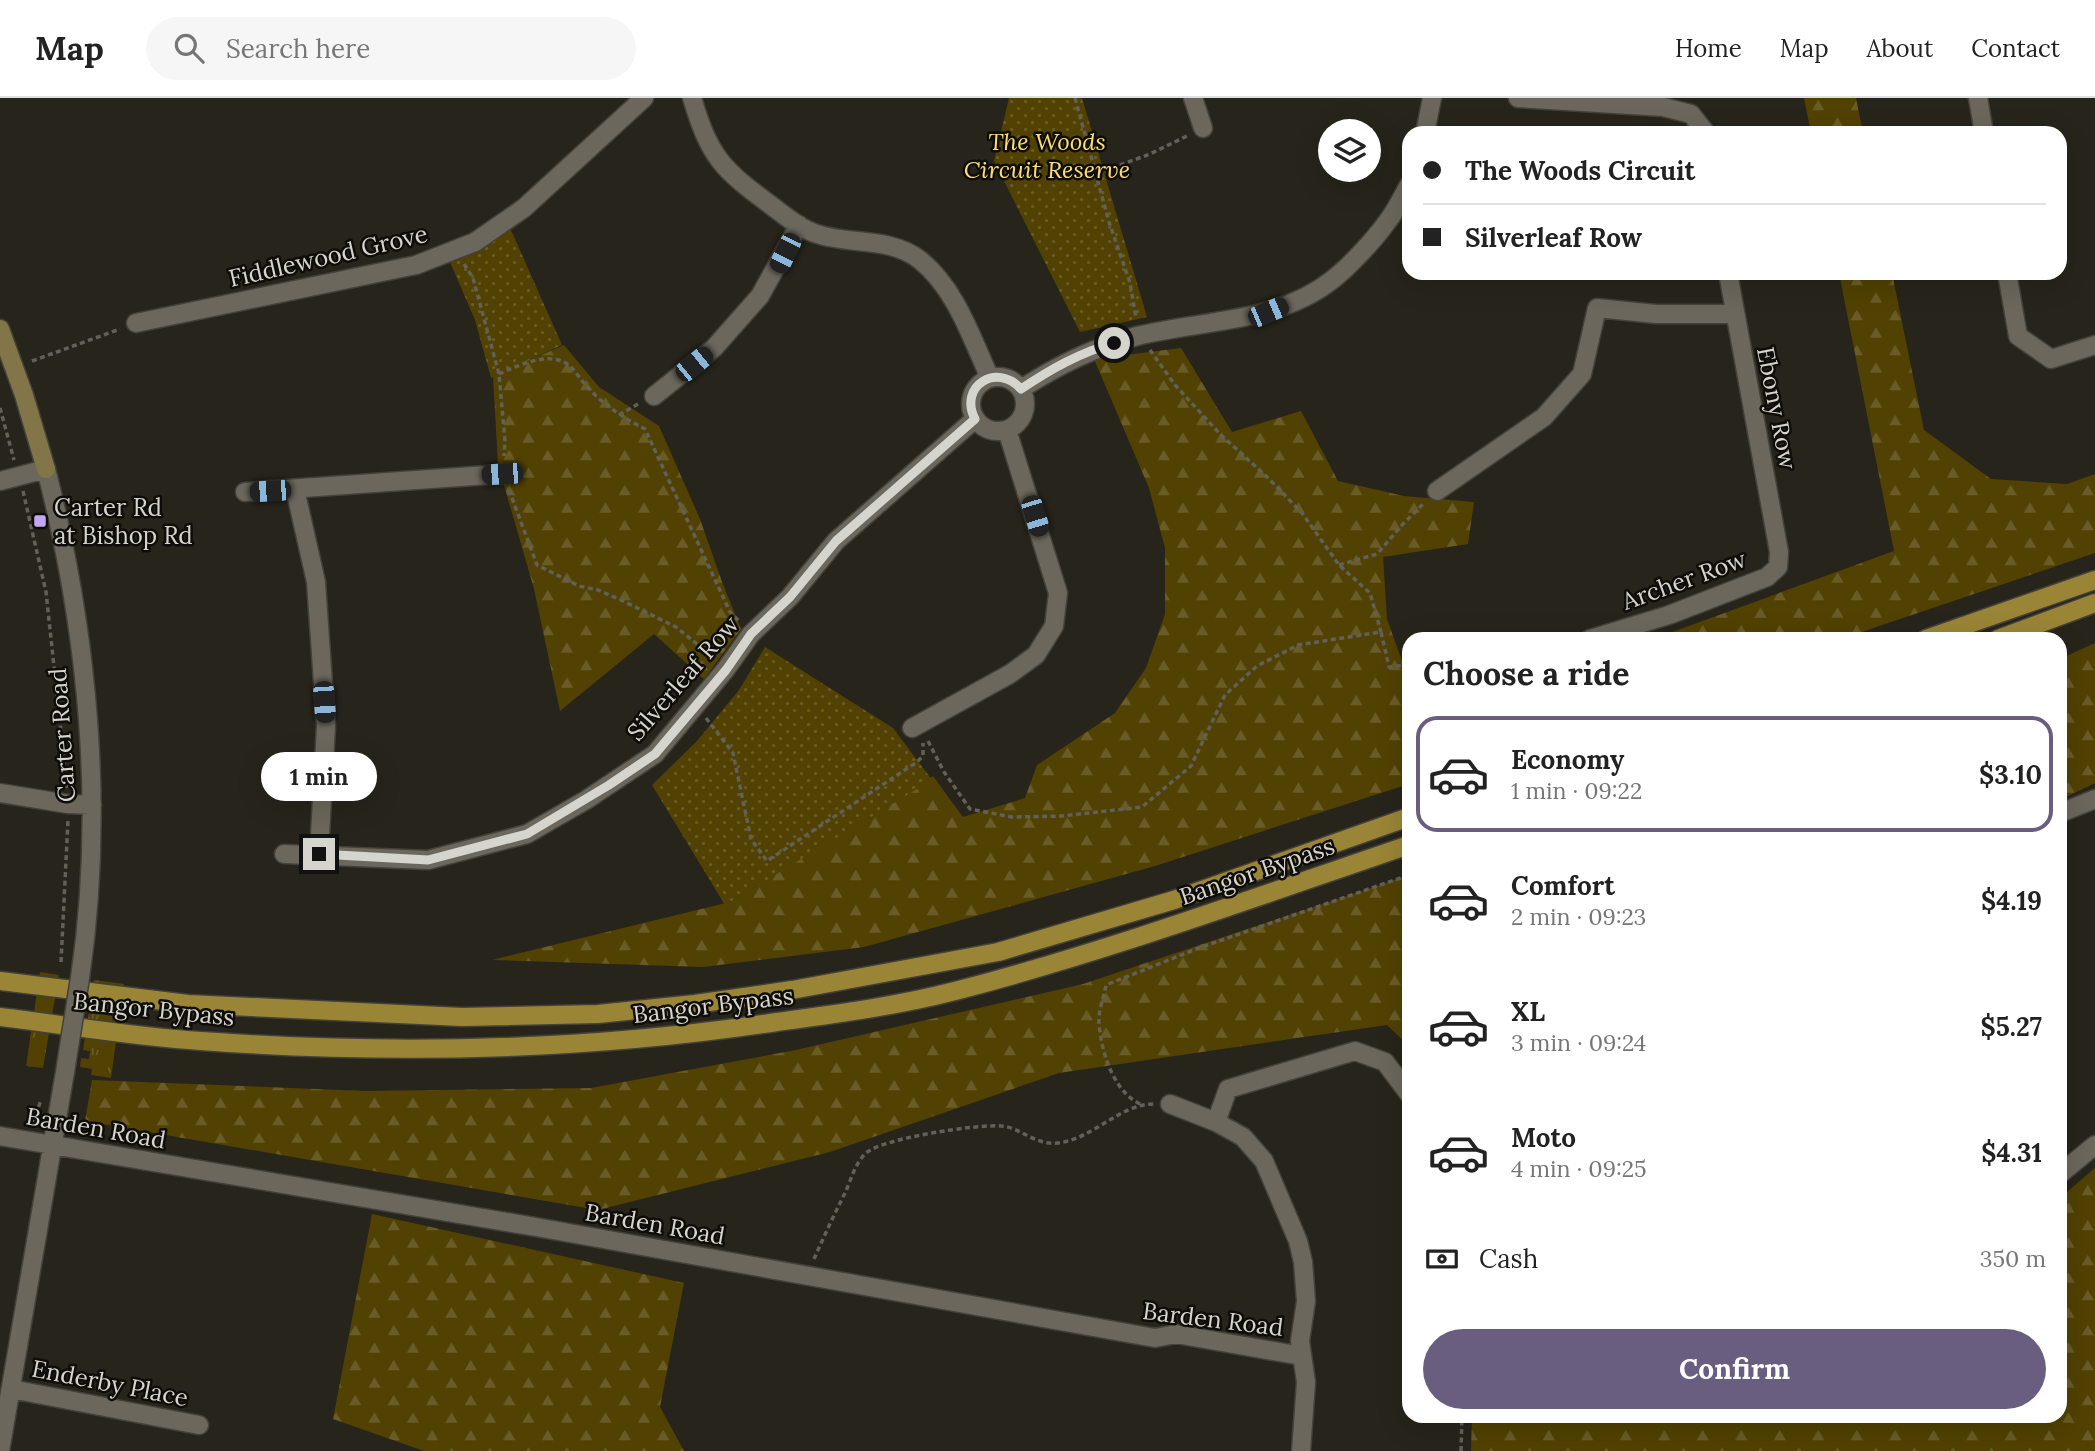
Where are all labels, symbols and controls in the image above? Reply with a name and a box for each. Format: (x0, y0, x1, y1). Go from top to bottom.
search box (146, 17, 636, 80)
text: Map (35, 27, 104, 69)
icon: search (170, 29, 208, 67)
text: Search here (226, 32, 370, 65)
text: Home (1675, 33, 1742, 64)
text: Map (1780, 33, 1829, 64)
text: About (1867, 33, 1933, 64)
text: Contact (1971, 33, 2060, 64)
map controls (1318, 119, 1381, 182)
button: layers (1318, 119, 1381, 182)
park label: The Woods Circuit Reserve (964, 126, 1130, 185)
text: The Woods Circuit (1465, 154, 1695, 187)
street label: Fiddlewood Grove (226, 218, 430, 294)
text: Silverleaf Row (1465, 221, 1642, 254)
car (767, 230, 804, 276)
car (1245, 294, 1292, 330)
route start (1098, 327, 1130, 359)
car (672, 343, 717, 385)
street label: Ebony Row (1750, 344, 1804, 473)
car (481, 462, 524, 486)
car (249, 479, 292, 503)
place label: Carter Rd at Bishop Rd (54, 492, 193, 551)
car (1019, 493, 1052, 539)
marker: Carter Rd at Bishop Rd (32, 513, 48, 529)
street label: Archer Row (1617, 543, 1751, 617)
street label: Silverleaf Row (620, 608, 746, 747)
text: Choose a ride (1423, 653, 1630, 694)
street label: Carter Road (42, 667, 82, 803)
car (313, 680, 336, 724)
icon: car (1427, 743, 1490, 806)
text: Economy (1511, 743, 1624, 776)
callout: 1 min (261, 752, 377, 802)
text: $3.10 (1979, 758, 2042, 791)
text: 1 min (290, 762, 348, 791)
text: 1 min · 09:22 (1511, 776, 1642, 805)
street label: Bangor Bypass (1175, 830, 1339, 912)
route end (303, 838, 335, 870)
icon: car (1427, 869, 1490, 932)
text: Comfort (1511, 869, 1615, 902)
text: $4.19 (1981, 884, 2042, 917)
text: 2 min · 09:23 (1511, 902, 1646, 931)
street label: Bangor Bypass (631, 980, 795, 1030)
street label: Bangor Bypass (72, 985, 236, 1033)
icon: car (1427, 995, 1490, 1058)
text: XL (1511, 995, 1545, 1028)
text: $5.27 (1981, 1010, 2042, 1043)
text: 3 min · 09:24 (1511, 1028, 1646, 1057)
street label: Barden Road (24, 1100, 168, 1156)
icon: car (1427, 1121, 1490, 1184)
text: Moto (1511, 1121, 1576, 1154)
text: $4.31 (1981, 1136, 2042, 1169)
text: 4 min · 09:25 (1511, 1154, 1647, 1183)
street label: Barden Road (583, 1196, 727, 1252)
icon: cash (1423, 1240, 1461, 1278)
text: Cash (1479, 1242, 1538, 1275)
text: 350 m (1980, 1244, 2046, 1273)
street label: Barden Road (1141, 1295, 1285, 1343)
button: Confirm (1423, 1329, 2046, 1409)
street label: Enderby Place (29, 1353, 191, 1413)

